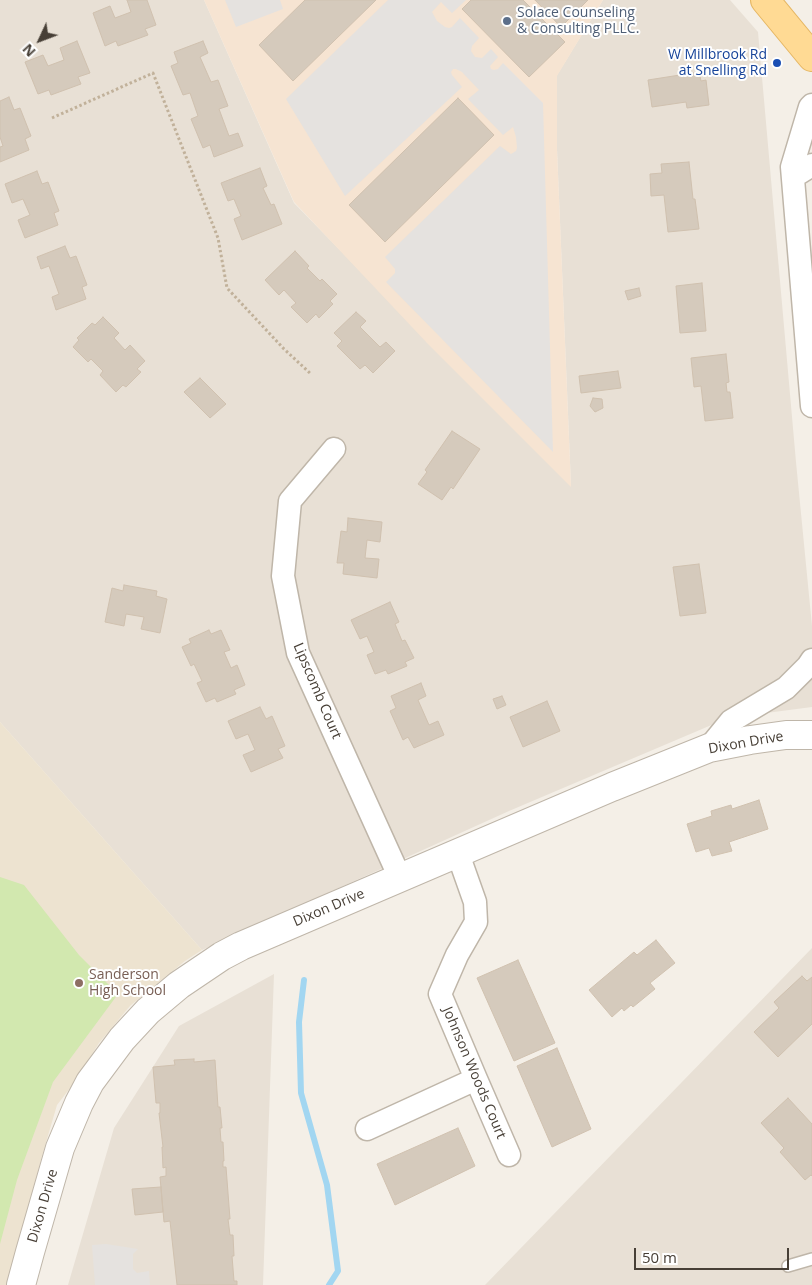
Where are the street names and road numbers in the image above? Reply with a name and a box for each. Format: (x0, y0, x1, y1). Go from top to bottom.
street label: Lipscomb Court (289, 640, 345, 742)
street label: Dixon Drive (707, 728, 785, 758)
street label: Dixon Drive (291, 885, 367, 931)
street label: Johnson Woods Court (439, 1004, 509, 1142)
street label: Dixon Drive (24, 1167, 62, 1245)

